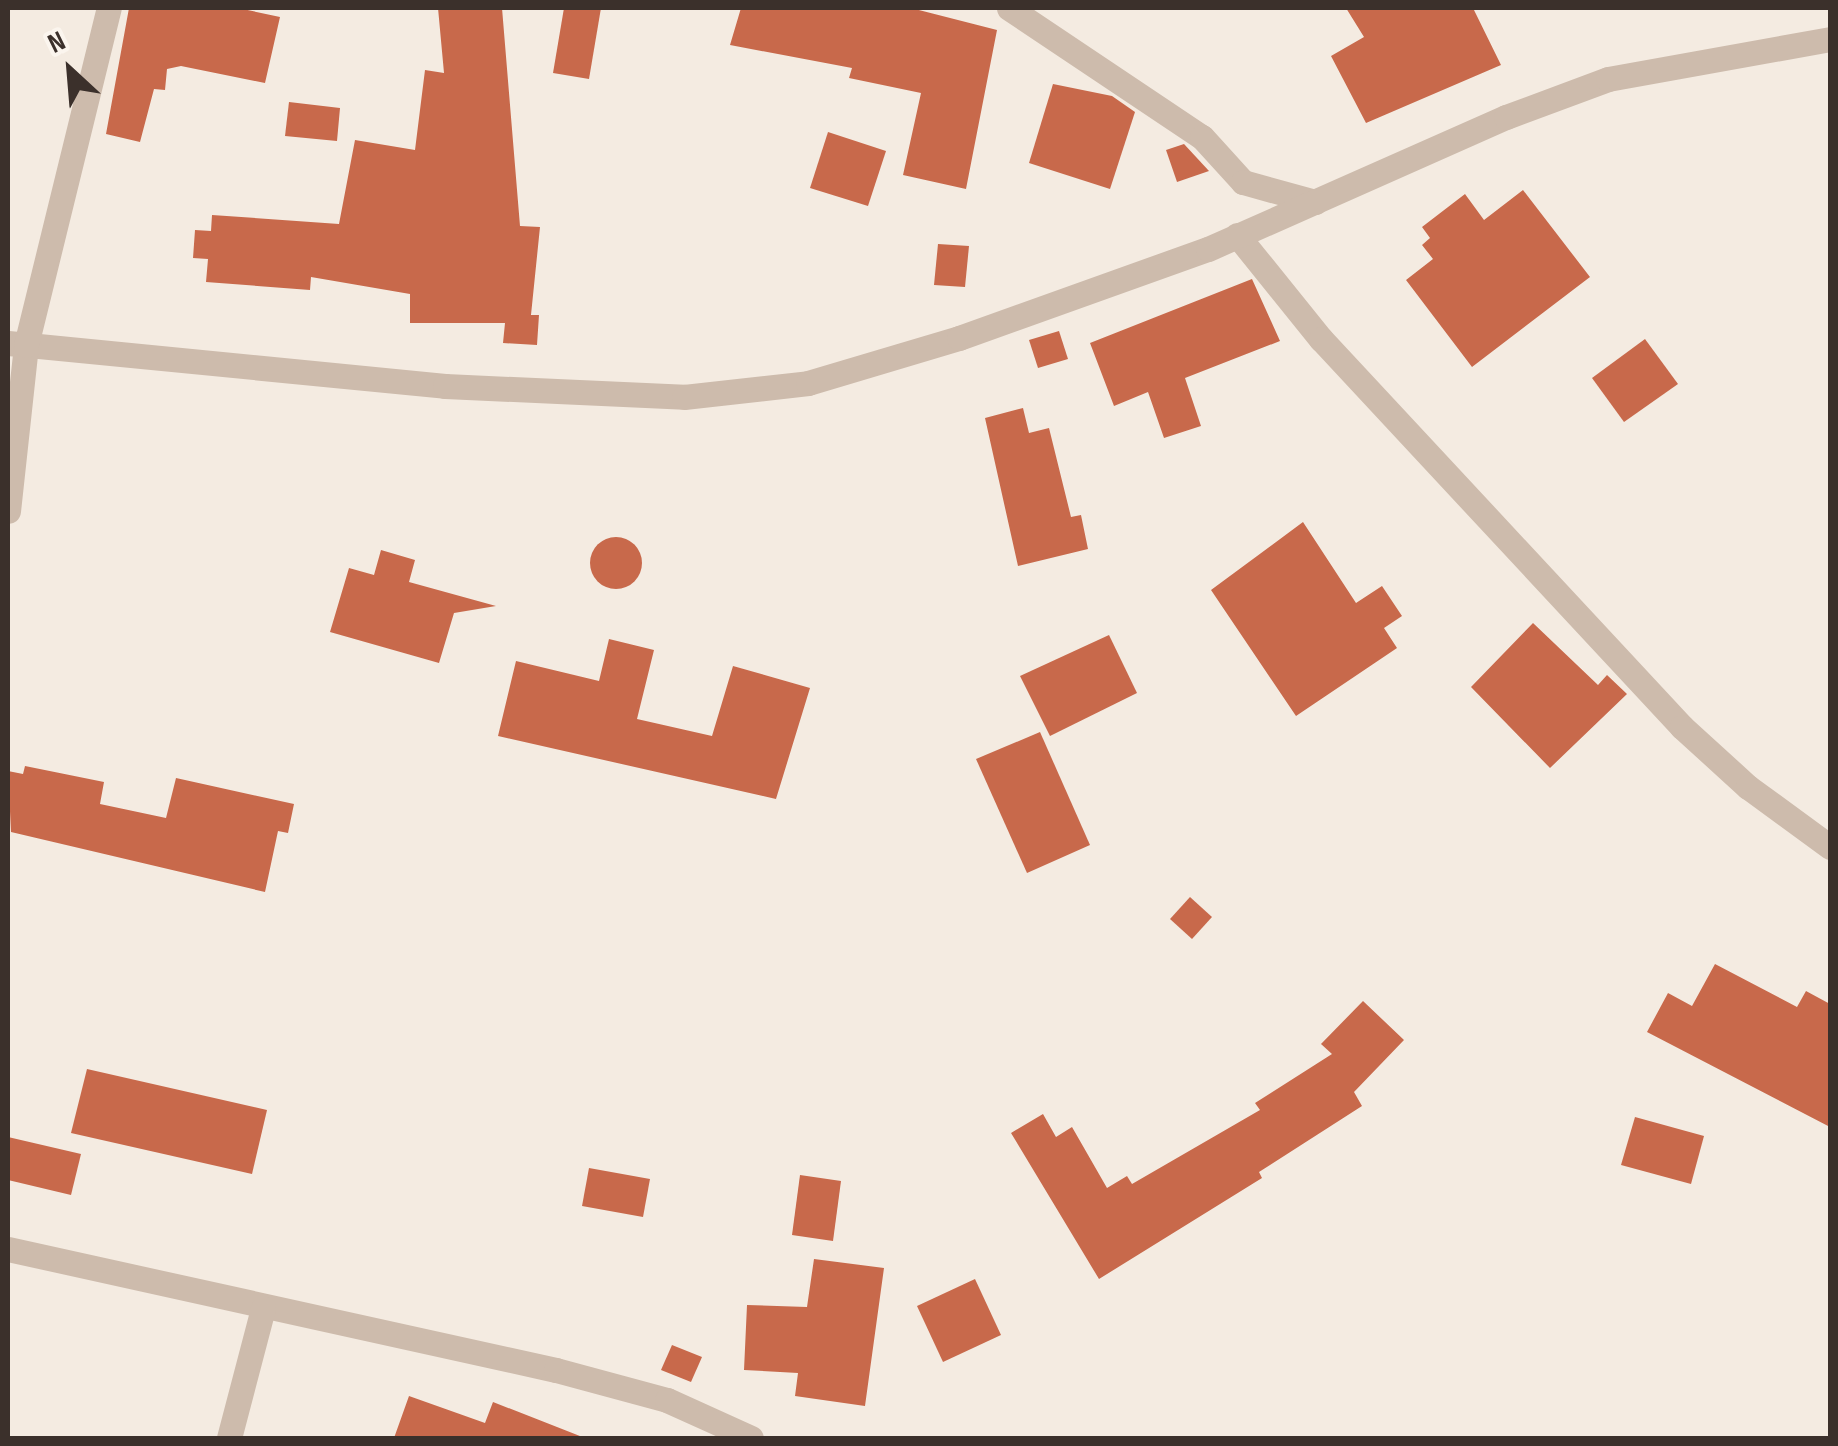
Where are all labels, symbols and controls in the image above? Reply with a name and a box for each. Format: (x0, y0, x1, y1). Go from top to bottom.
north arrow (20, 20, 120, 120)
text: N (43, 24, 71, 61)

